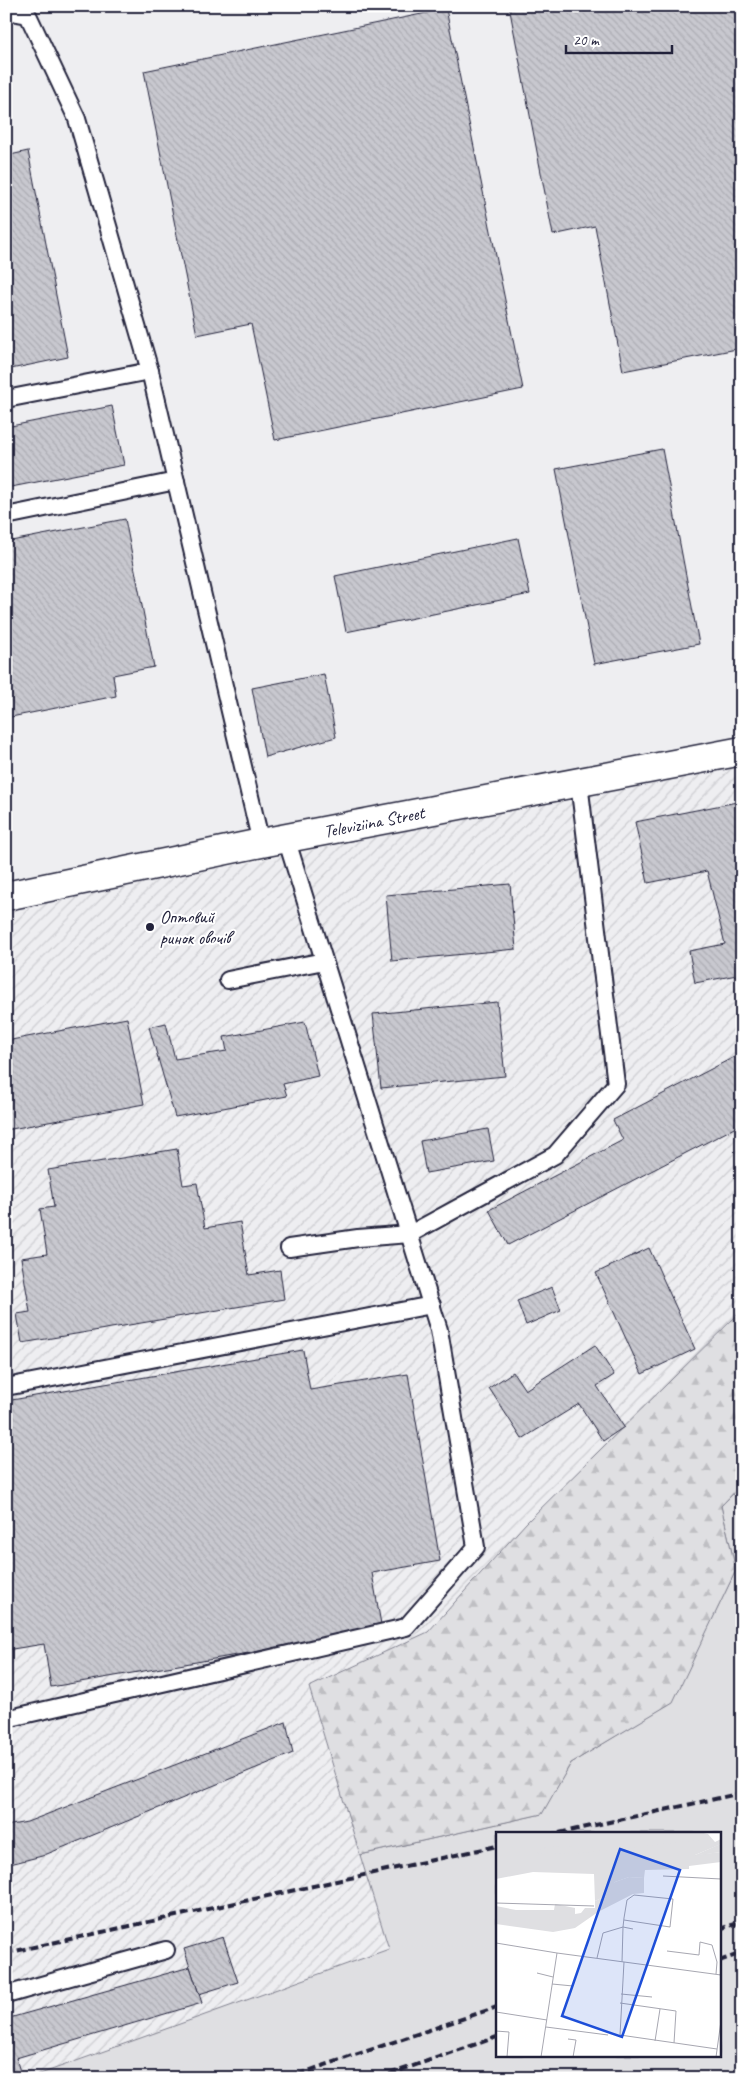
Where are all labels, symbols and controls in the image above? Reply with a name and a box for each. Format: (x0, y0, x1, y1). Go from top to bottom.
scale bar (566, 22, 672, 54)
text: 20 m (573, 31, 600, 50)
street label: Televiziina Street (322, 801, 428, 843)
place label: Оптовий ринок овочів (160, 906, 235, 949)
marker: Оптовий ринок овочів (144, 921, 156, 933)
inset map (496, 1832, 720, 2056)

